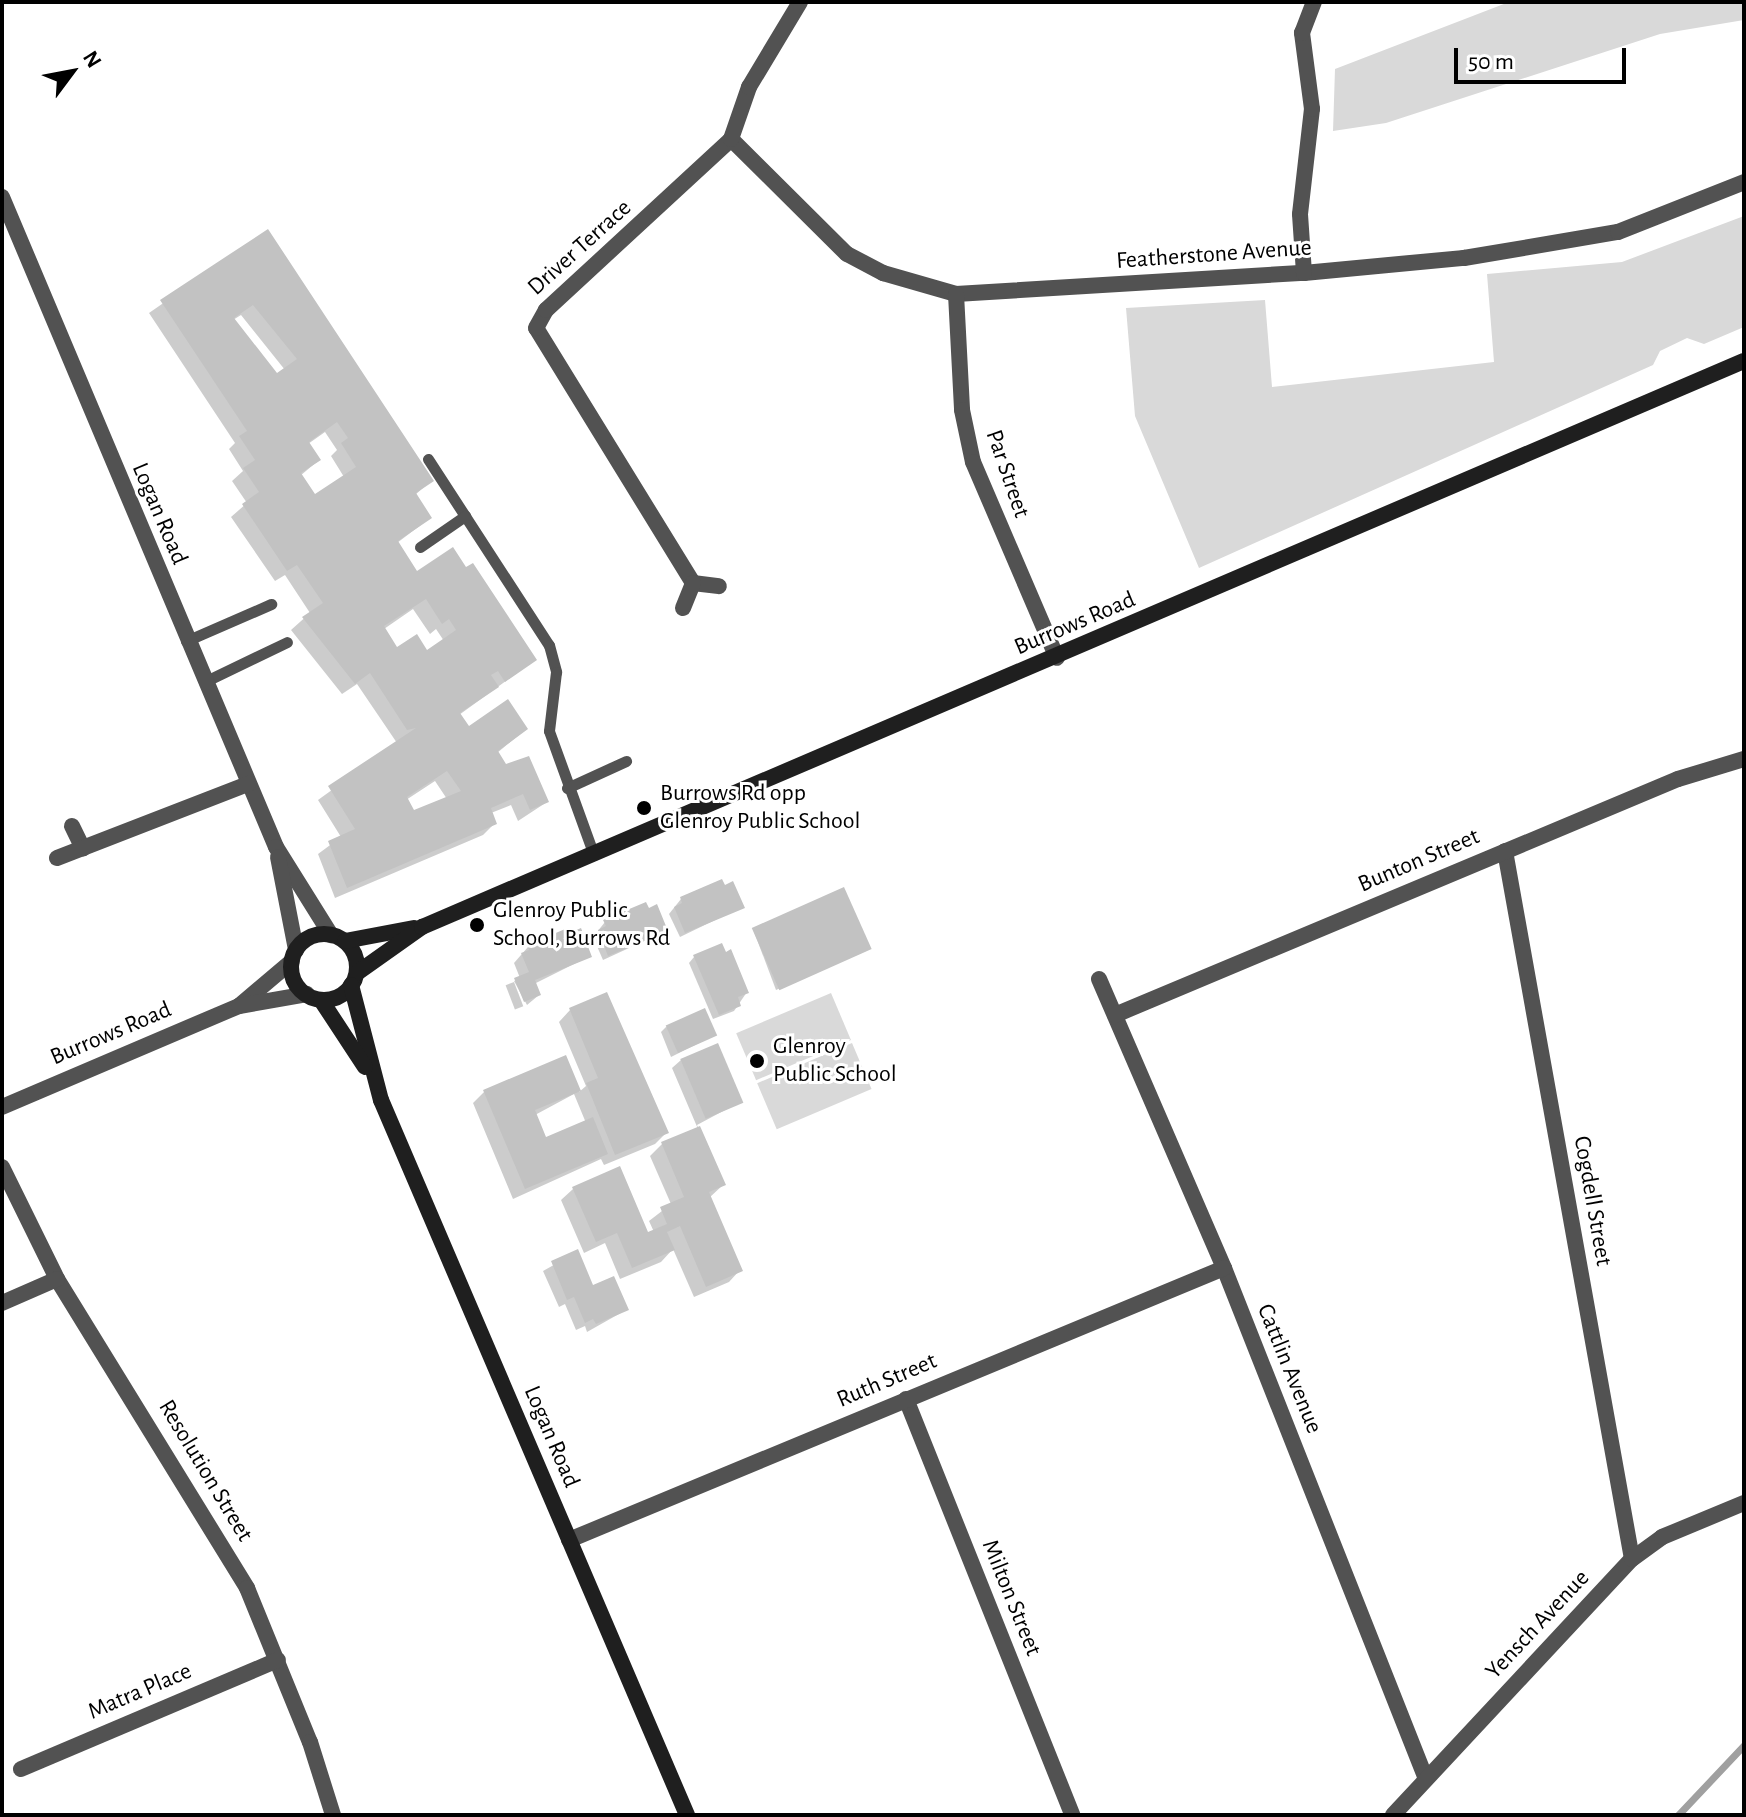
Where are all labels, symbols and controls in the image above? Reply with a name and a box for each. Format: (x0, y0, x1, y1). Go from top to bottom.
north arrow (32, 32, 112, 112)
scale bar (1458, 32, 1630, 82)
text: N (79, 47, 106, 72)
text: 50 m (1468, 50, 1514, 74)
street label: Driver Terrace (522, 194, 638, 302)
street label: Featherstone Avenue (1115, 234, 1313, 276)
street label: Par Street (979, 426, 1035, 522)
street label: Logan Road (125, 459, 193, 569)
street label: Burrows Road (1010, 586, 1140, 662)
place label: Burrows Rd opp Glenroy Public School (660, 780, 860, 836)
marker: Burrows Rd opp Glenroy Public School (635, 799, 653, 817)
street label: Bunton Street (1354, 823, 1484, 899)
place label: Glenroy Public School, Burrows Rd (493, 897, 670, 953)
marker: Glenroy Public School, Burrows Rd (468, 916, 486, 934)
street label: Burrows Road (46, 996, 176, 1072)
place label: Glenroy Public School (773, 1033, 897, 1089)
marker: Glenroy Public School (748, 1052, 766, 1070)
street label: Cogdell Street (1566, 1134, 1618, 1268)
street label: Cattlin Avenue (1250, 1300, 1328, 1438)
street label: Ruth Street (833, 1347, 941, 1415)
street label: Logan Road (517, 1382, 585, 1492)
street label: Resolution Street (151, 1395, 259, 1547)
street label: Milton Street (975, 1536, 1047, 1660)
street label: Yensch Avenue (1480, 1564, 1596, 1686)
street label: Matra Place (84, 1657, 196, 1727)

